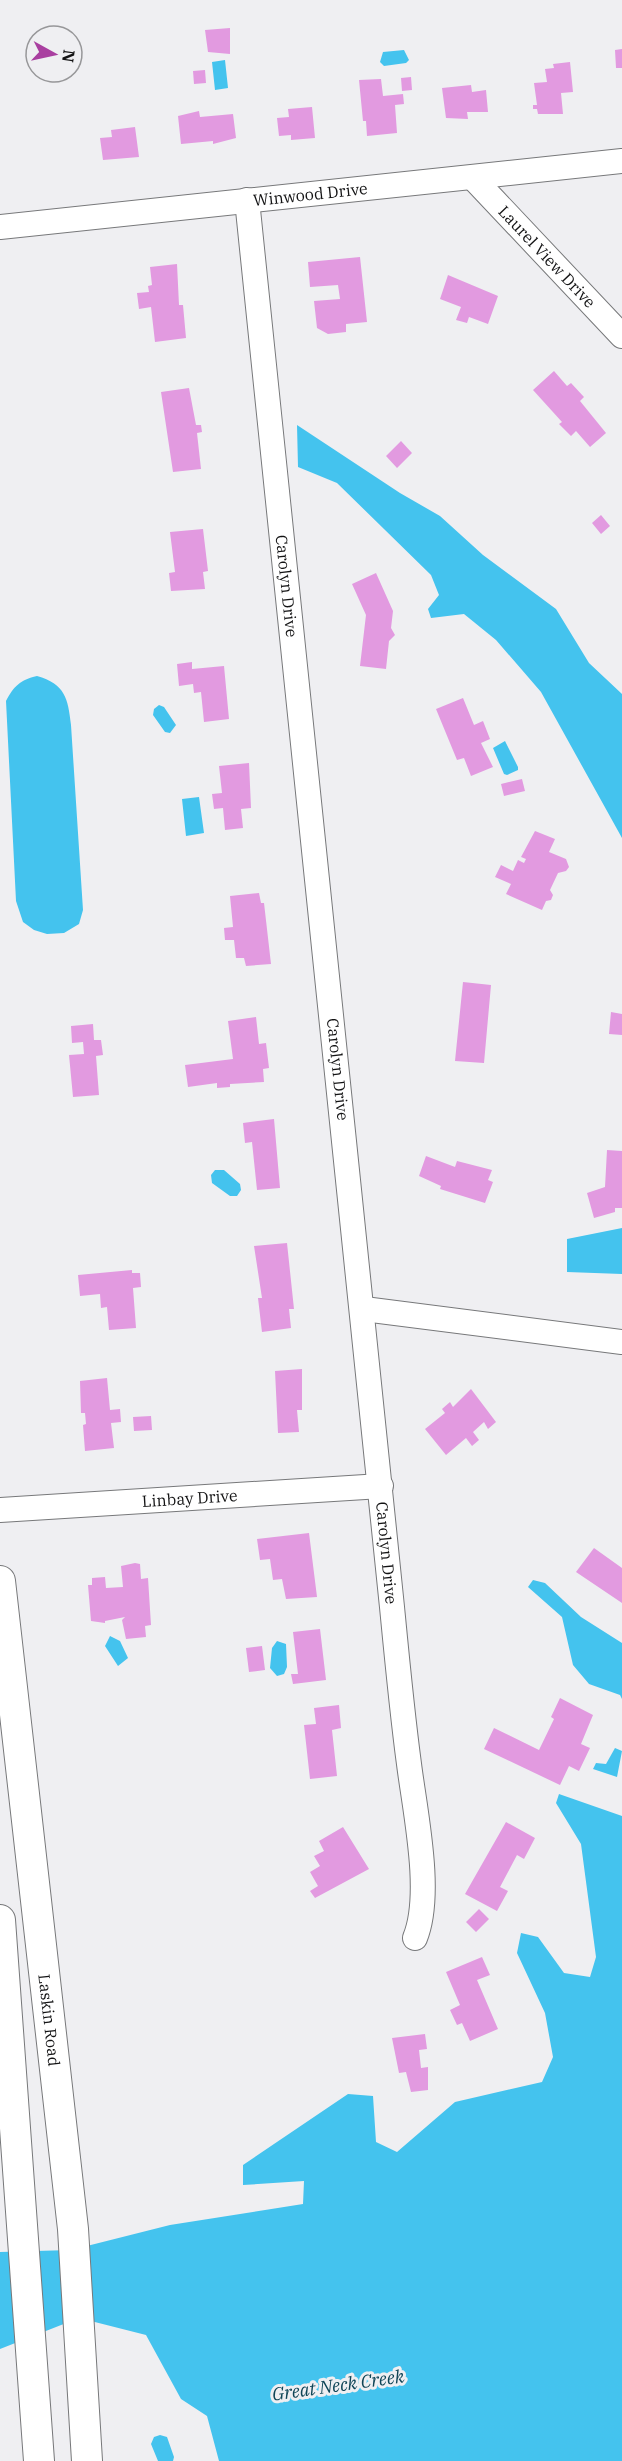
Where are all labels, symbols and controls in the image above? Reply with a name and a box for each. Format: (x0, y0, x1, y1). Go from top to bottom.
north arrow (24, 24, 84, 84)
text: N (58, 48, 80, 64)
street label: Winwood Drive (252, 178, 368, 210)
street label: Laurel View Drive (494, 201, 600, 312)
street label: Carolyn Drive (272, 534, 302, 638)
street label: Carolyn Drive (323, 1017, 353, 1121)
street label: Linbay Drive (141, 1485, 238, 1511)
street label: Carolyn Drive (372, 1501, 402, 1605)
street label: Laskin Road (34, 1973, 65, 2068)
water label: Great Neck Creek (270, 2364, 406, 2406)

